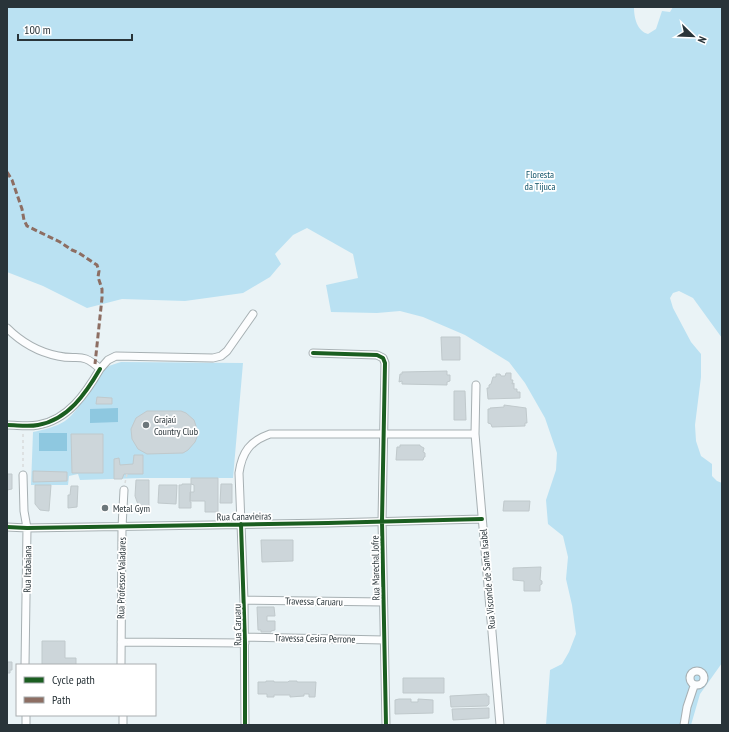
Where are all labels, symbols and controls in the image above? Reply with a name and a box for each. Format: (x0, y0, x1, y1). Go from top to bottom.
scale bar (18, 16, 132, 42)
north arrow (673, 16, 713, 56)
text: 100 m (24, 22, 51, 37)
text: N (695, 34, 710, 45)
park label: Floresta da Tijuca (525, 168, 555, 193)
place label: Grajaú Country Club (154, 413, 198, 438)
marker: Grajaú Country Club (141, 420, 151, 430)
place label: Metal Gym (113, 502, 150, 515)
marker: Metal Gym (100, 503, 110, 513)
street label: Rua Canavieiras (217, 510, 272, 523)
street label: Rua Visconde de Santa Isabel (477, 528, 498, 630)
street label: Rua Marechal Jofre (368, 535, 383, 601)
street label: Rua Professor Valadares (114, 536, 129, 619)
street label: Rua Itabaiana (21, 545, 34, 593)
street label: Travessa Caruaru (285, 594, 343, 609)
street label: Rua Caruaru (231, 604, 244, 646)
street label: Travessa Cesira Perrone (275, 631, 355, 646)
legend (16, 664, 156, 716)
text: Cycle path (52, 672, 95, 687)
text: Path (52, 692, 70, 707)

